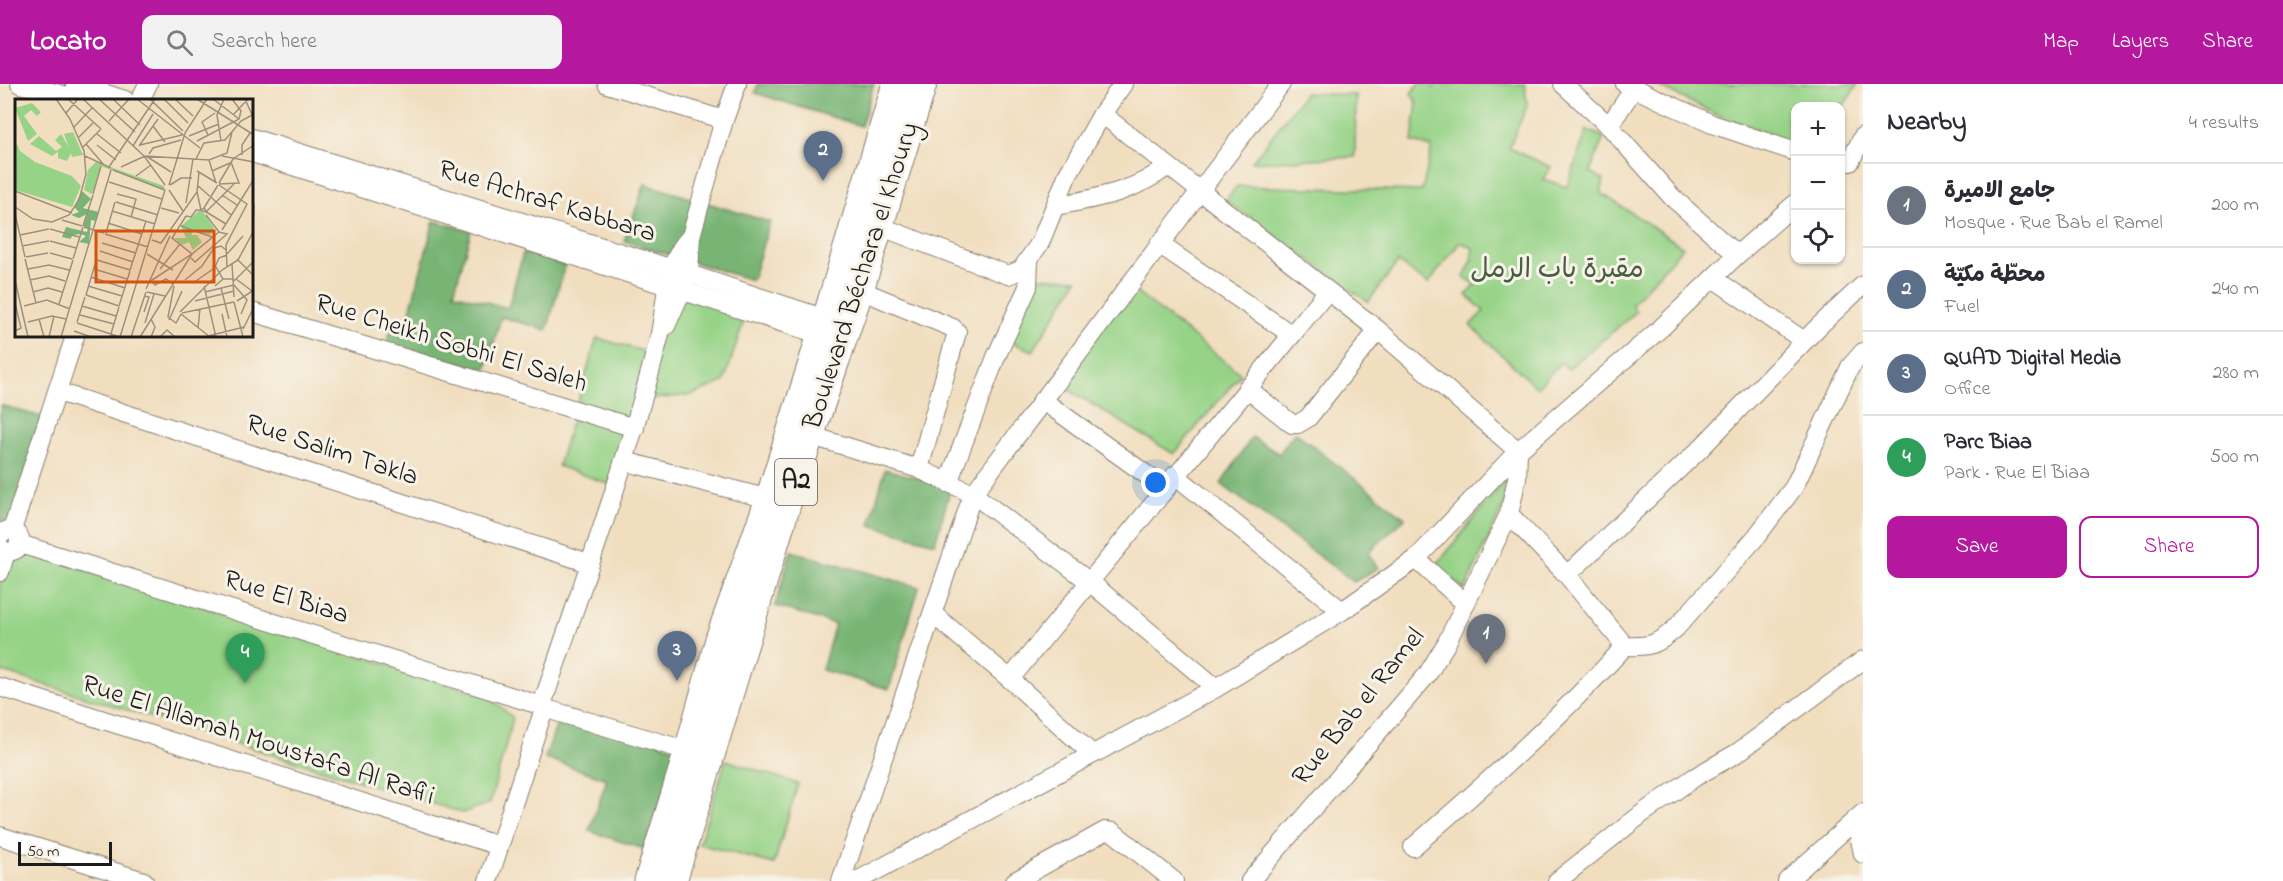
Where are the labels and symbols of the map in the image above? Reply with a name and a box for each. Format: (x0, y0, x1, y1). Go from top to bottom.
inset map (15, 99, 254, 338)
street label: Boulevard Béchara el Khoury (794, 117, 930, 436)
pin: 2 (804, 132, 842, 181)
street label: Rue Achraf Kabbara (433, 150, 661, 254)
park label: مقبرة باب الرمل (1470, 251, 1644, 290)
street label: Rue Cheikh Sobhi El Saleh (310, 284, 592, 404)
street label: Rue Salim Takla (241, 405, 423, 497)
road number: A2 (775, 459, 817, 505)
your location (1141, 468, 1170, 497)
street label: Rue El Biaa (219, 560, 353, 636)
pin: 1 (1466, 614, 1506, 664)
street label: Rue Bab el Ramel (1283, 620, 1435, 794)
pin: 3 (658, 632, 696, 681)
pin: 4 (226, 634, 264, 683)
street label: Rue El Allamah Moustafa Al Rafii (77, 665, 439, 817)
scale bar (18, 839, 112, 866)

